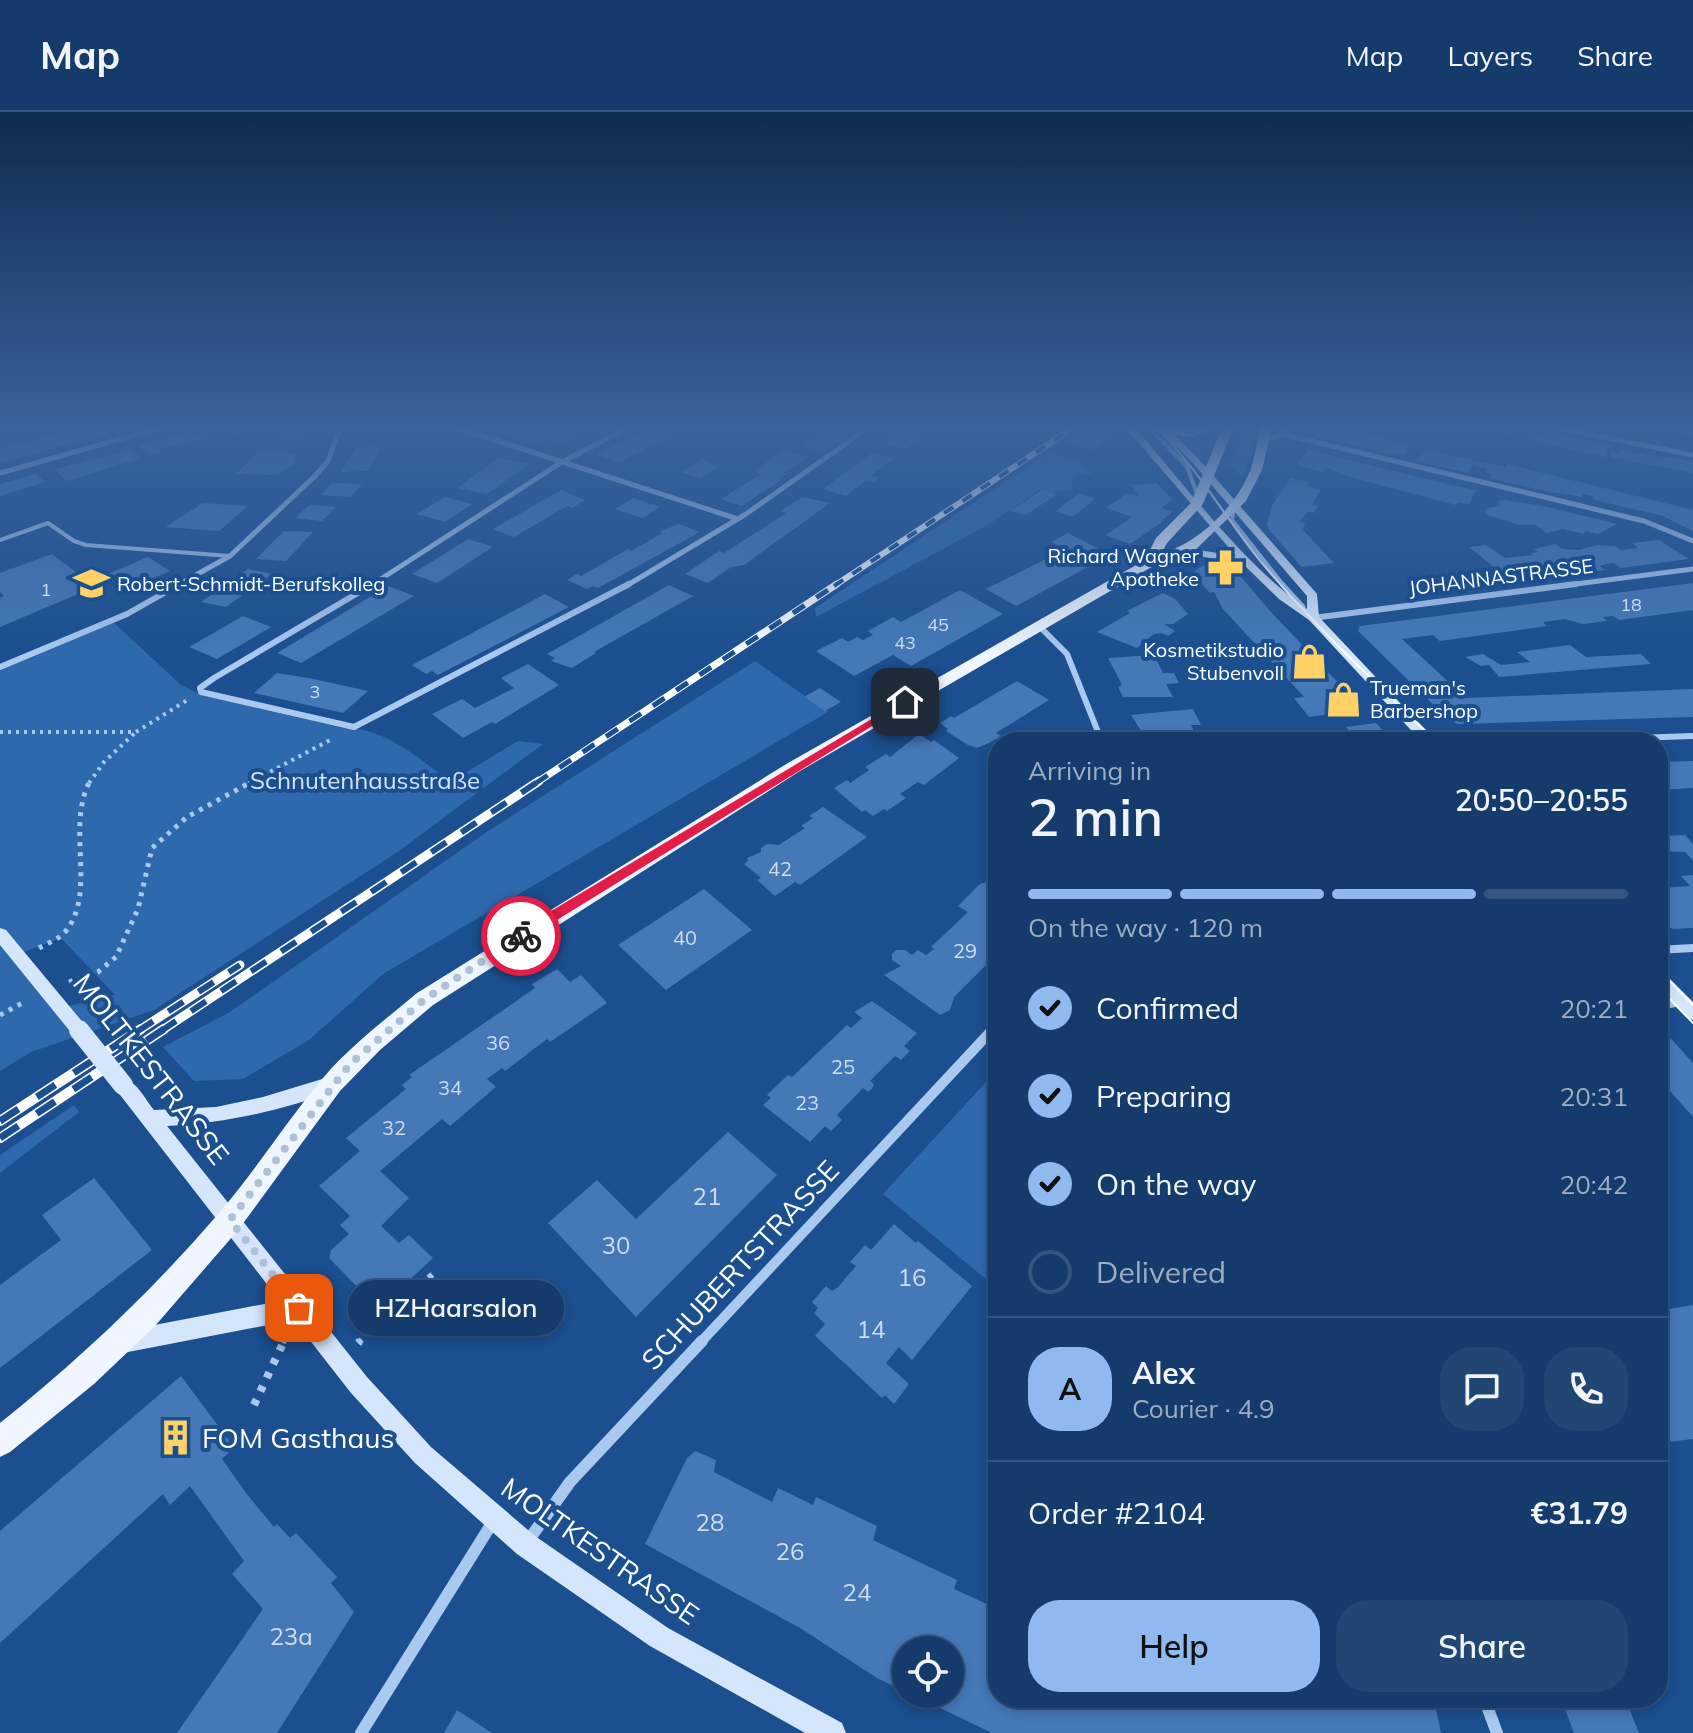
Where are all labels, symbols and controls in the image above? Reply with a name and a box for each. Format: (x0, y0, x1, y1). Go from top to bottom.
text: Map (40, 31, 120, 79)
text: Map (1346, 38, 1403, 73)
text: Layers (1447, 38, 1533, 73)
text: Share (1577, 38, 1653, 73)
place label: Richard Wagner Apotheke (1047, 543, 1200, 591)
pharmacy icon: Richard Wagner Apotheke (1206, 549, 1244, 587)
street label: JOHANNASTRASSE (1407, 553, 1595, 600)
school or university icon: Robert-Schmidt-Berufskolleg (72, 565, 110, 603)
place label: Robert-Schmidt-Berufskolleg (117, 571, 385, 596)
house number: 1 (41, 578, 51, 601)
house number: 18 (1620, 593, 1642, 616)
house number: 45 (927, 613, 949, 636)
house number: 43 (894, 631, 916, 654)
place label: Kosmetikstudio Stubenvoll (1143, 637, 1284, 685)
shop icon: Kosmetikstudio Stubenvoll (1291, 642, 1329, 680)
pin (871, 668, 939, 736)
place label: Trueman's Barbershop (1370, 675, 1478, 723)
house number: 3 (310, 680, 320, 703)
icon: home (883, 680, 927, 724)
shop icon: Trueman's Barbershop (1325, 680, 1363, 718)
text: Arriving in (1028, 754, 1151, 787)
park label: Schnutenhausstraße (250, 765, 480, 795)
text: 20:50–20:55 (1455, 781, 1628, 819)
text: 2 min (1028, 784, 1163, 849)
house number: 42 (768, 856, 792, 881)
courier (481, 896, 561, 976)
text: On the way · 120 m (1028, 911, 1263, 944)
icon: bike (499, 914, 543, 958)
house number: 40 (673, 925, 697, 950)
house number: 29 (953, 938, 977, 963)
street label: MOLTKESTRASSE (66, 966, 237, 1171)
icon: check (1028, 986, 1072, 1030)
text: Confirmed (1096, 989, 1239, 1027)
text: 20:21 (1560, 992, 1628, 1025)
house number: 36 (486, 1030, 510, 1055)
house number: 25 (831, 1054, 855, 1079)
icon: check (1028, 1074, 1072, 1118)
house number: 34 (438, 1075, 462, 1100)
text: Preparing (1096, 1077, 1232, 1115)
text: 20:31 (1560, 1080, 1628, 1113)
house number: 23 (795, 1090, 819, 1115)
house number: 32 (382, 1115, 406, 1140)
street label: SCHUBERTSTRASSE (633, 1153, 846, 1377)
icon: check (1028, 1162, 1072, 1206)
text: On the way (1096, 1165, 1256, 1203)
text: 20:42 (1560, 1168, 1628, 1201)
house number: 21 (693, 1181, 721, 1211)
house number: 30 (602, 1230, 630, 1260)
text: Delivered (1096, 1253, 1226, 1291)
house number: 16 (898, 1262, 926, 1292)
pin (265, 1274, 333, 1342)
callout: HZHaarsalon (347, 1280, 563, 1336)
icon: bag (277, 1286, 321, 1330)
text: HZHaarsalon (375, 1291, 537, 1324)
house number: 14 (857, 1314, 885, 1344)
button: chat (1440, 1347, 1524, 1431)
button: phone (1544, 1347, 1628, 1431)
text: Alex (1132, 1354, 1195, 1392)
text: A (1059, 1370, 1081, 1408)
text: Courier · 4.9 (1132, 1392, 1275, 1425)
building icon: FOM Gasthaus (157, 1419, 195, 1457)
place label: FOM Gasthaus (202, 1420, 394, 1455)
street label: MOLTKESTRASSE (495, 1469, 706, 1632)
text: Order #2104 (1028, 1494, 1205, 1532)
text: €31.79 (1531, 1494, 1628, 1532)
house number: 28 (696, 1507, 724, 1537)
house number: 26 (776, 1536, 804, 1566)
house number: 24 (843, 1577, 871, 1607)
button: Help (1028, 1600, 1320, 1692)
button: Share (1336, 1600, 1628, 1692)
house number: 23a (269, 1621, 313, 1651)
map controls (892, 1636, 964, 1708)
button: locate (892, 1636, 964, 1708)

